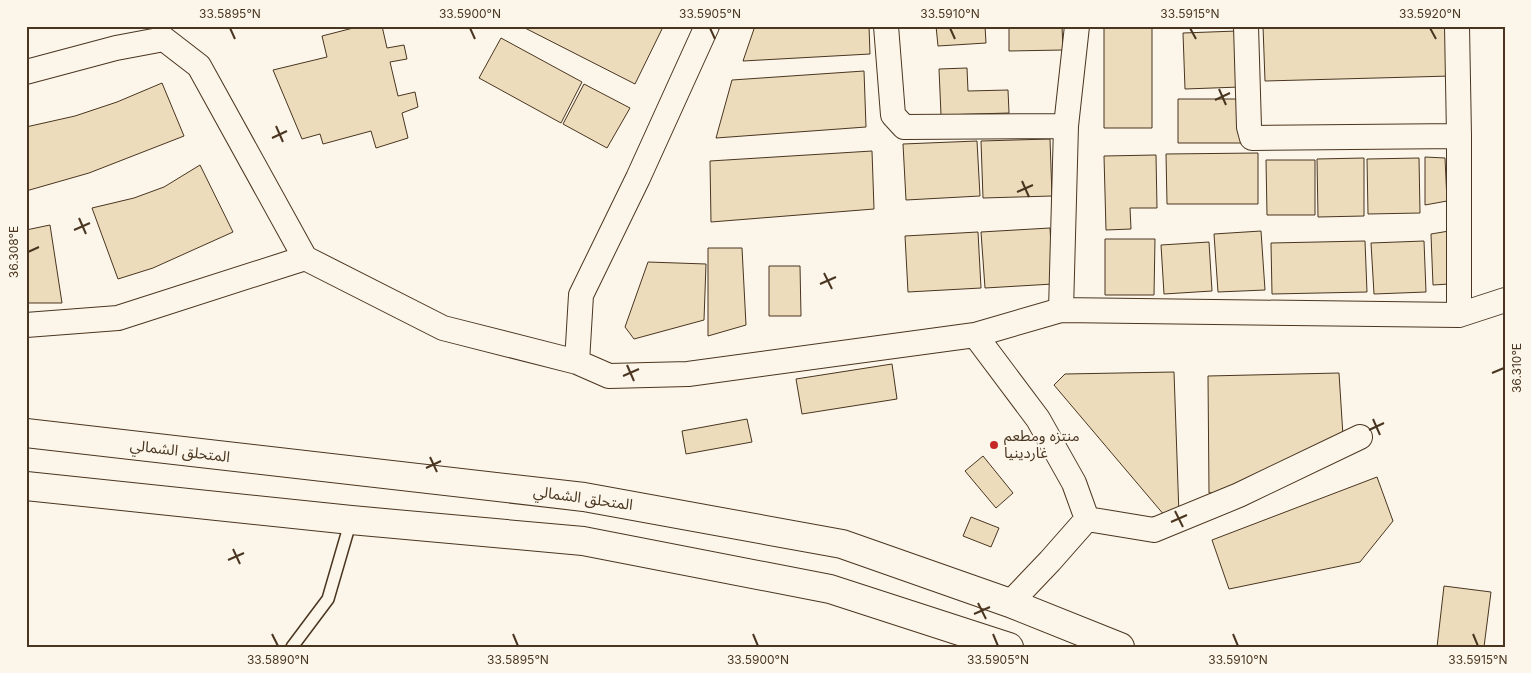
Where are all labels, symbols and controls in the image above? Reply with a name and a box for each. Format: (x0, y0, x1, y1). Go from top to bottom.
text: 33.5895°N (199, 6, 261, 21)
text: 33.5900°N (439, 6, 501, 21)
text: 33.5905°N (679, 6, 741, 21)
text: 33.5910°N (920, 6, 980, 21)
text: 33.5915°N (1160, 6, 1220, 21)
text: 33.5920°N (1399, 6, 1461, 21)
text: 36.308°E (6, 226, 21, 278)
text: 36.310°E (1509, 343, 1524, 393)
place label: منتزه ومطعم غاردينيا (1004, 426, 1080, 462)
street label: المتحلق الشمالي (129, 435, 231, 469)
marker: منتزه ومطعم غاردينيا (988, 439, 1000, 451)
street label: المتحلق الشمالي (532, 481, 634, 516)
text: 33.5890°N (247, 652, 309, 667)
text: 33.5895°N (487, 652, 549, 667)
text: 33.5900°N (727, 652, 789, 667)
text: 33.5905°N (967, 652, 1029, 667)
text: 33.5910°N (1208, 652, 1268, 667)
text: 33.5915°N (1448, 652, 1508, 667)

